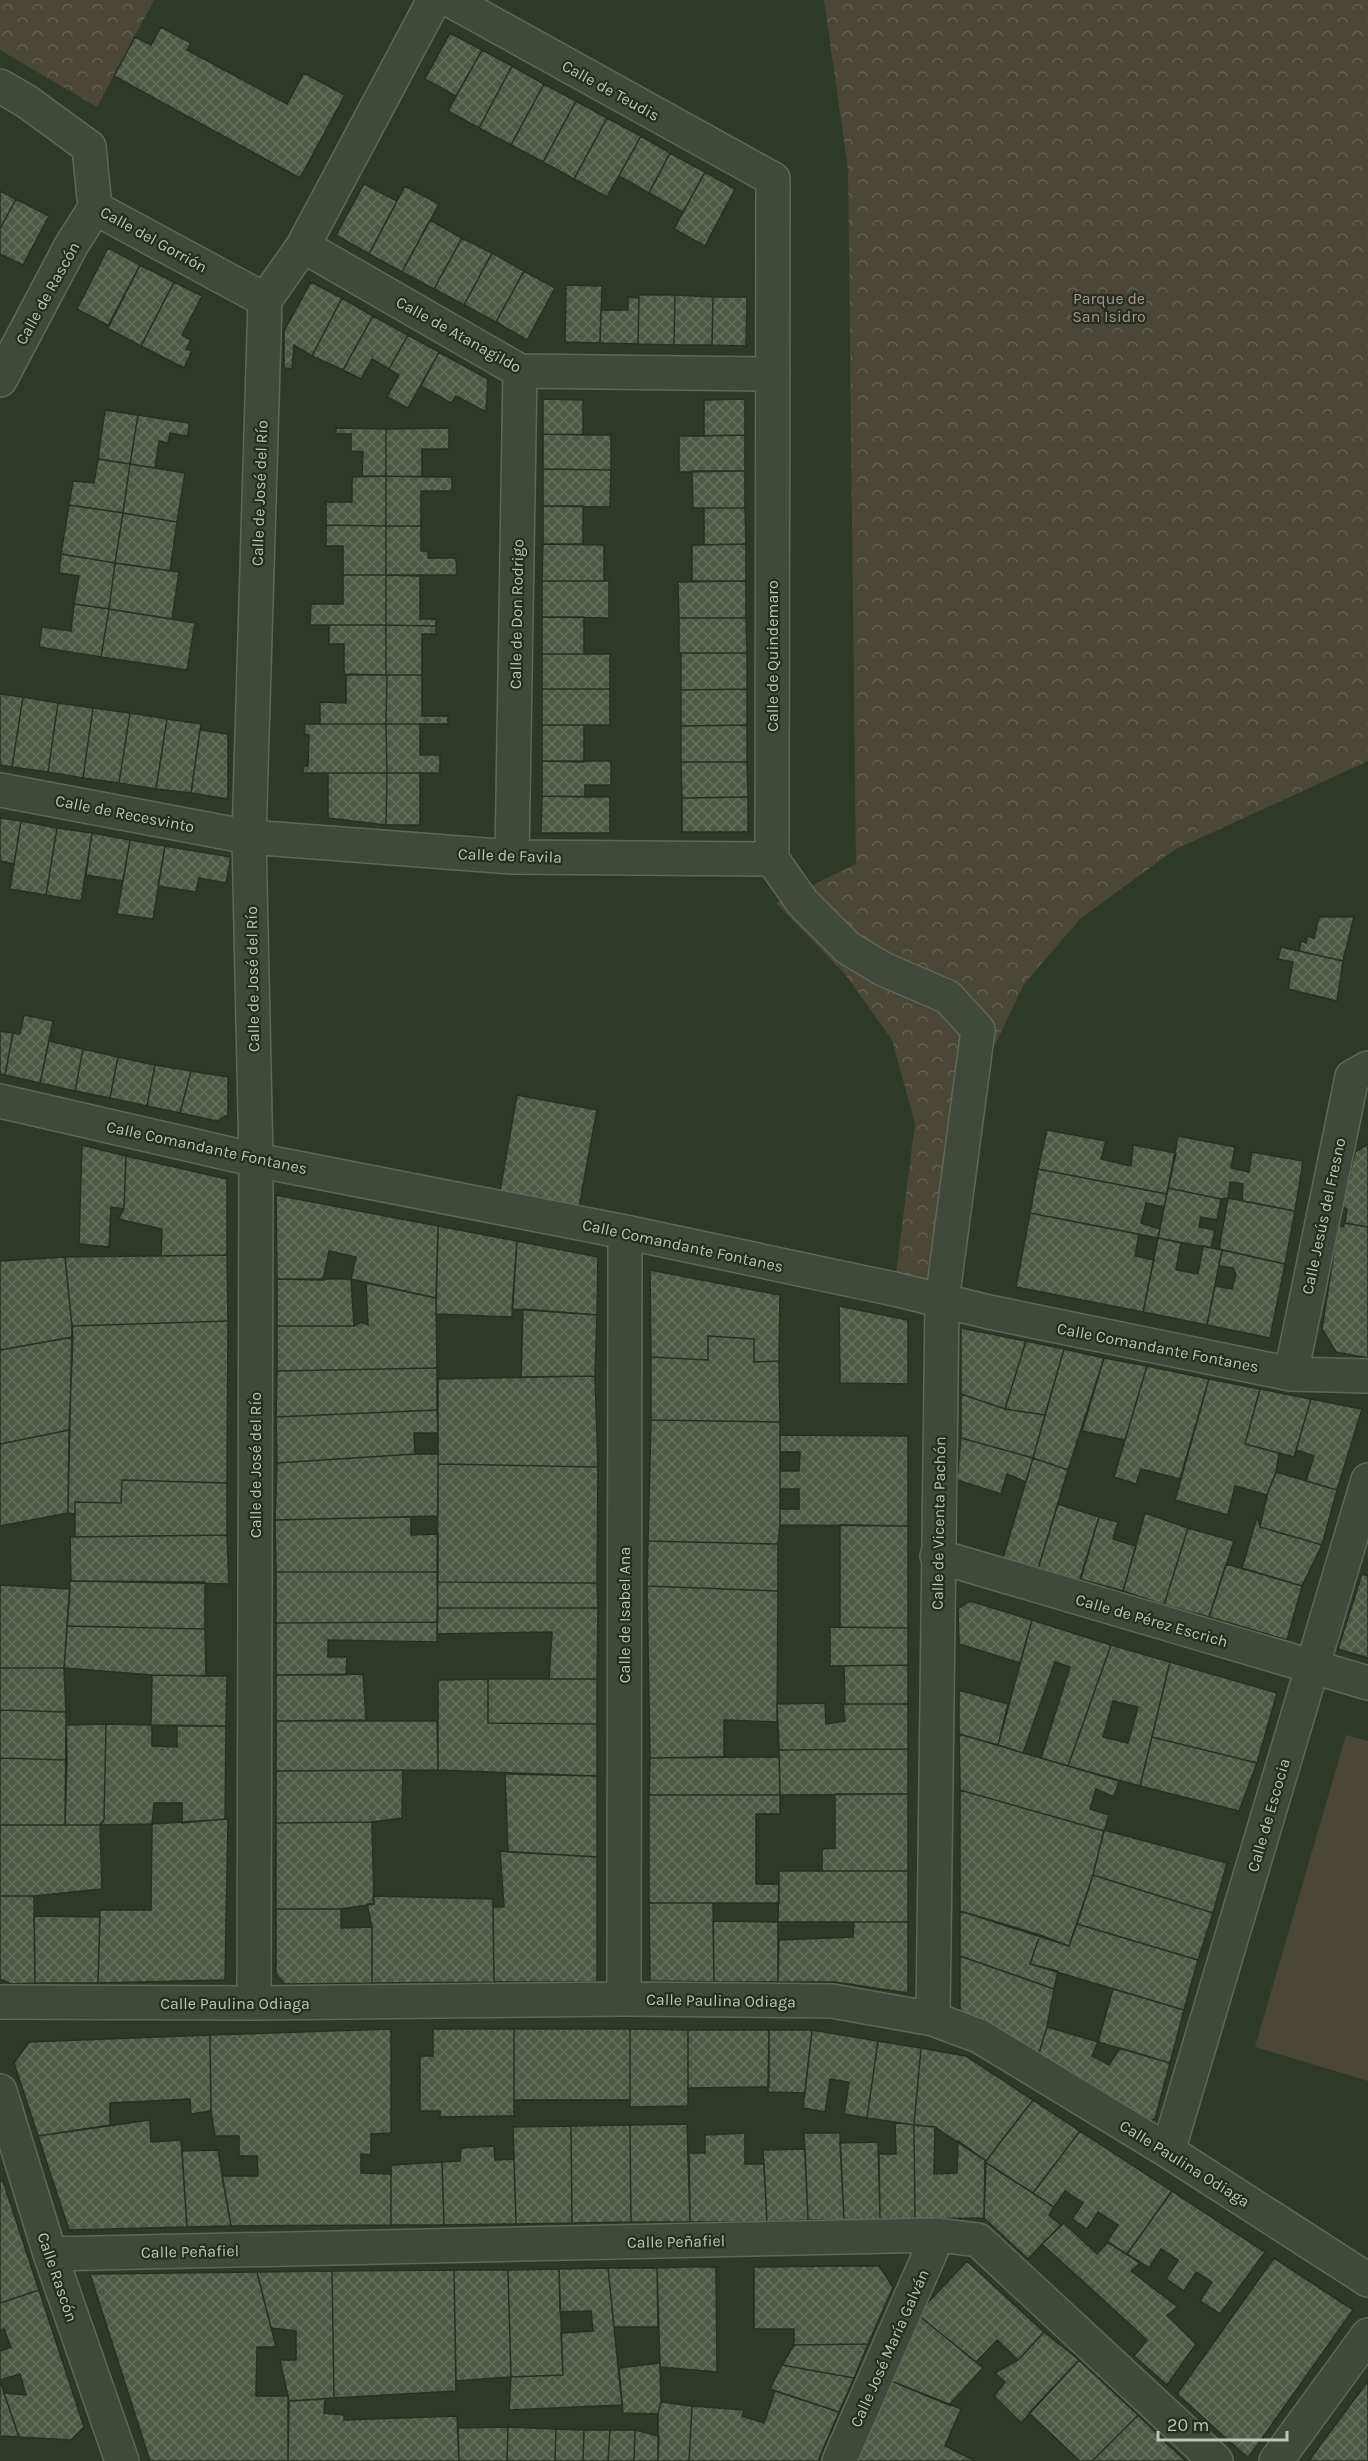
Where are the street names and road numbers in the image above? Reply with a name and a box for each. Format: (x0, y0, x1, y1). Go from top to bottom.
street label: Calle de Teudis (559, 56, 663, 125)
street label: Calle del Gorrión (97, 202, 211, 277)
street label: Calle de Rascón (11, 238, 84, 348)
street label: Calle de Atanagildo (393, 292, 525, 377)
street label: Calle de José del Río (247, 420, 272, 566)
street label: Calle de Don Rodrigo (506, 539, 527, 689)
street label: Calle de Quindemaro (763, 580, 782, 732)
street label: Calle de Recesvinto (54, 791, 196, 836)
street label: Calle de Favila (458, 844, 562, 867)
street label: Calle de José del Río (242, 906, 263, 1052)
street label: Calle Comandante Fontanes (105, 1117, 309, 1178)
street label: Calle Jesús del Fresno (1298, 1136, 1349, 1296)
street label: Calle Comandante Fontanes (581, 1215, 785, 1276)
street label: Calle Comandante Fontanes (1055, 1319, 1260, 1376)
street label: Calle de José del Río (246, 1392, 265, 1538)
street label: Calle de Vicenta Pachón (927, 1436, 950, 1610)
street label: Calle de Isabel Ana (615, 1547, 634, 1683)
street label: Calle de Pérez Escrich (1073, 1590, 1230, 1651)
street label: Calle de Escocia (1243, 1756, 1294, 1874)
street label: Calle Paulina Odiaga (646, 1990, 796, 2011)
street label: Calle Paulina Odiaga (160, 1994, 310, 2013)
street label: Calle Paulina Odiaga (1116, 2116, 1253, 2211)
street label: Calle Rascón (33, 2230, 82, 2324)
street label: Calle Peñafiel (627, 2231, 725, 2252)
street label: Calle Peñafiel (141, 2241, 239, 2262)
street label: Calle José María Galván (846, 2266, 933, 2430)

